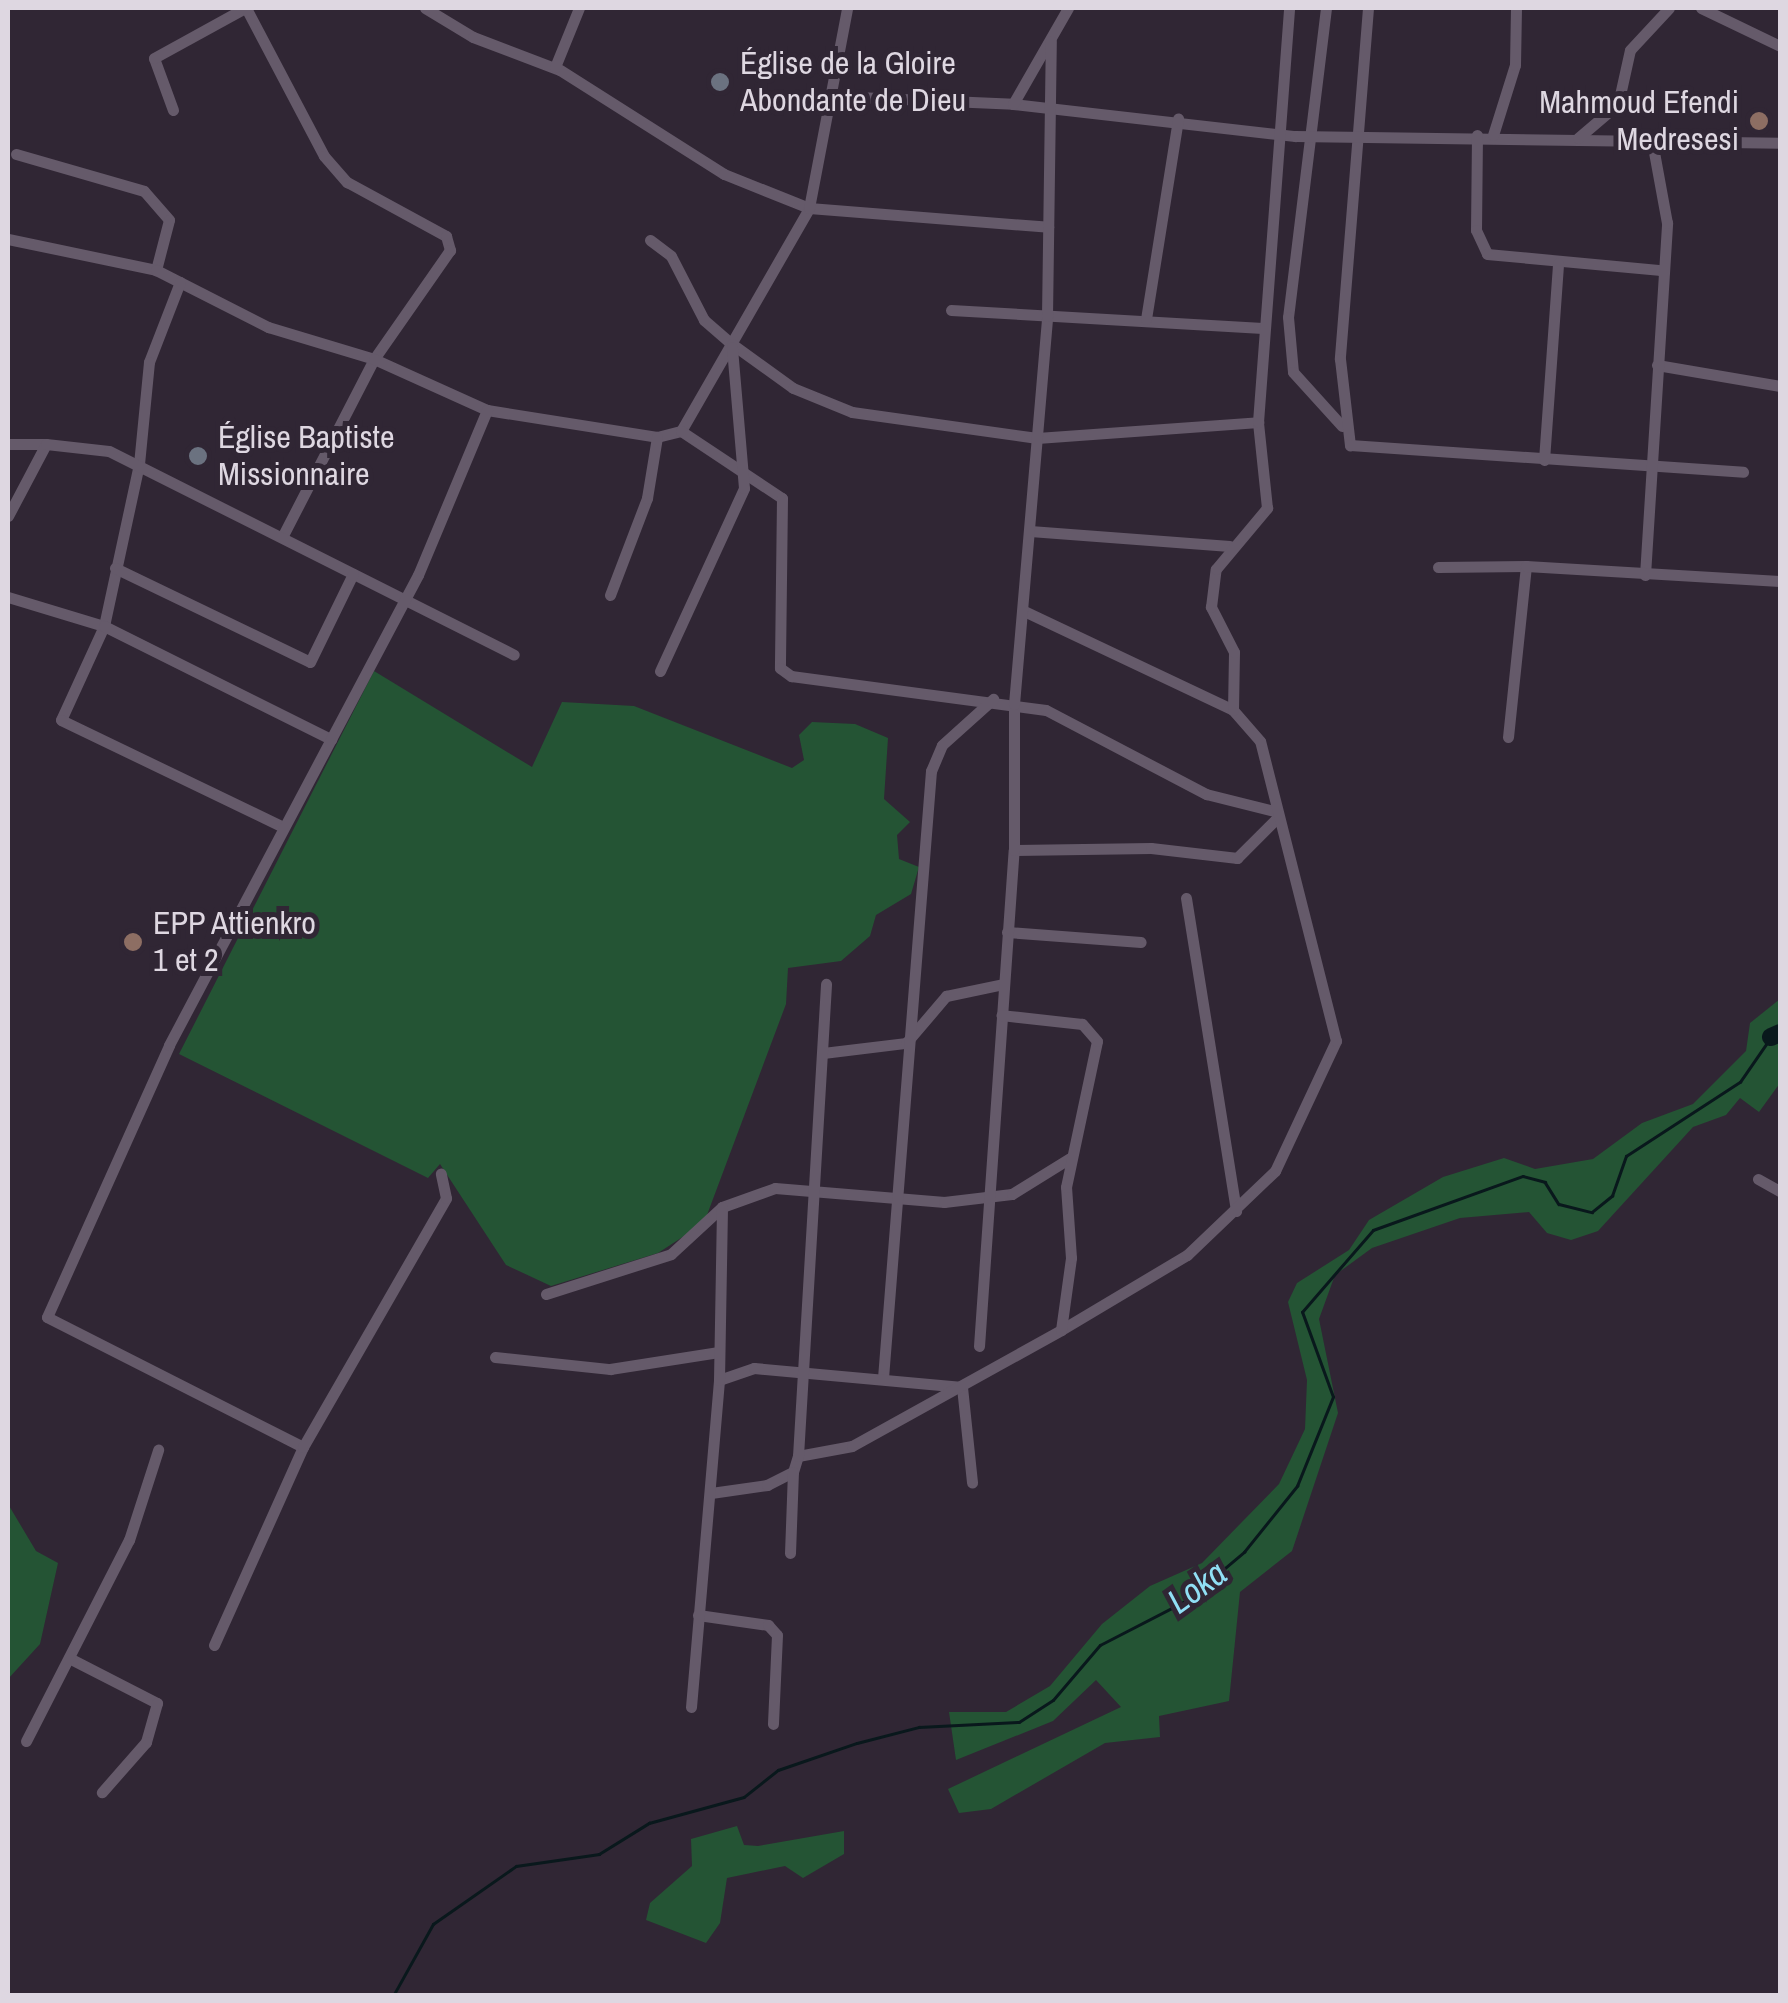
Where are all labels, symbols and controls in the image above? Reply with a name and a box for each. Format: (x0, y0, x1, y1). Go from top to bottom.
place label: Église de la Gloire Abondante de Dieu (740, 45, 966, 120)
marker: Église de la Gloire Abondante de Dieu (709, 71, 731, 93)
place label: Mahmoud Efendi Medresesi (1539, 84, 1739, 159)
marker: Mahmoud Efendi Medresesi (1748, 110, 1770, 132)
place label: Église Baptiste Missionnaire (218, 419, 395, 494)
marker: Église Baptiste Missionnaire (187, 445, 209, 467)
place label: EPP Attienkro 1 et 2 (153, 905, 318, 980)
marker: EPP Attienkro 1 et 2 (122, 931, 144, 953)
water label: Loka (1159, 1552, 1235, 1622)

